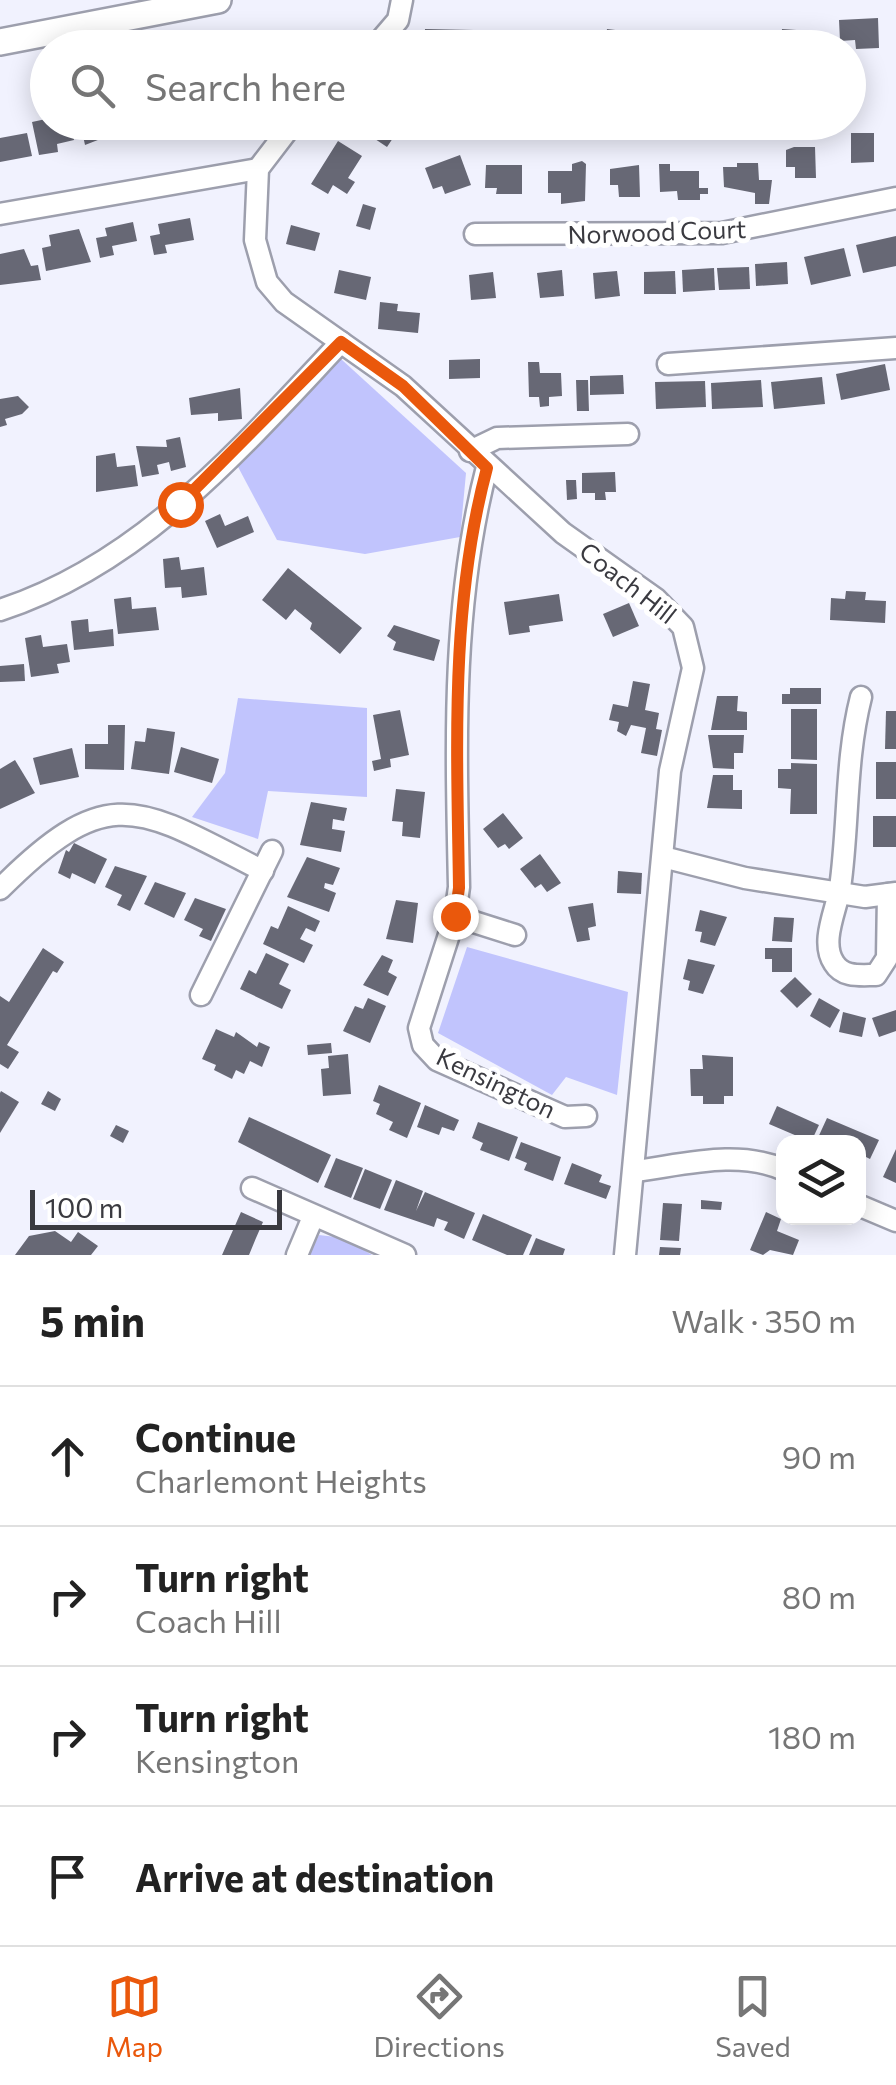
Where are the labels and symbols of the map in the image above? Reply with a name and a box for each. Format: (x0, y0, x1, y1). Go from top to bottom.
street label: Norwood Court (567, 213, 747, 249)
route start (158, 482, 204, 528)
street label: Coach Hill (574, 535, 683, 629)
route end (433, 894, 479, 940)
street label: Kensington (432, 1040, 561, 1124)
scale bar (30, 1185, 282, 1230)

